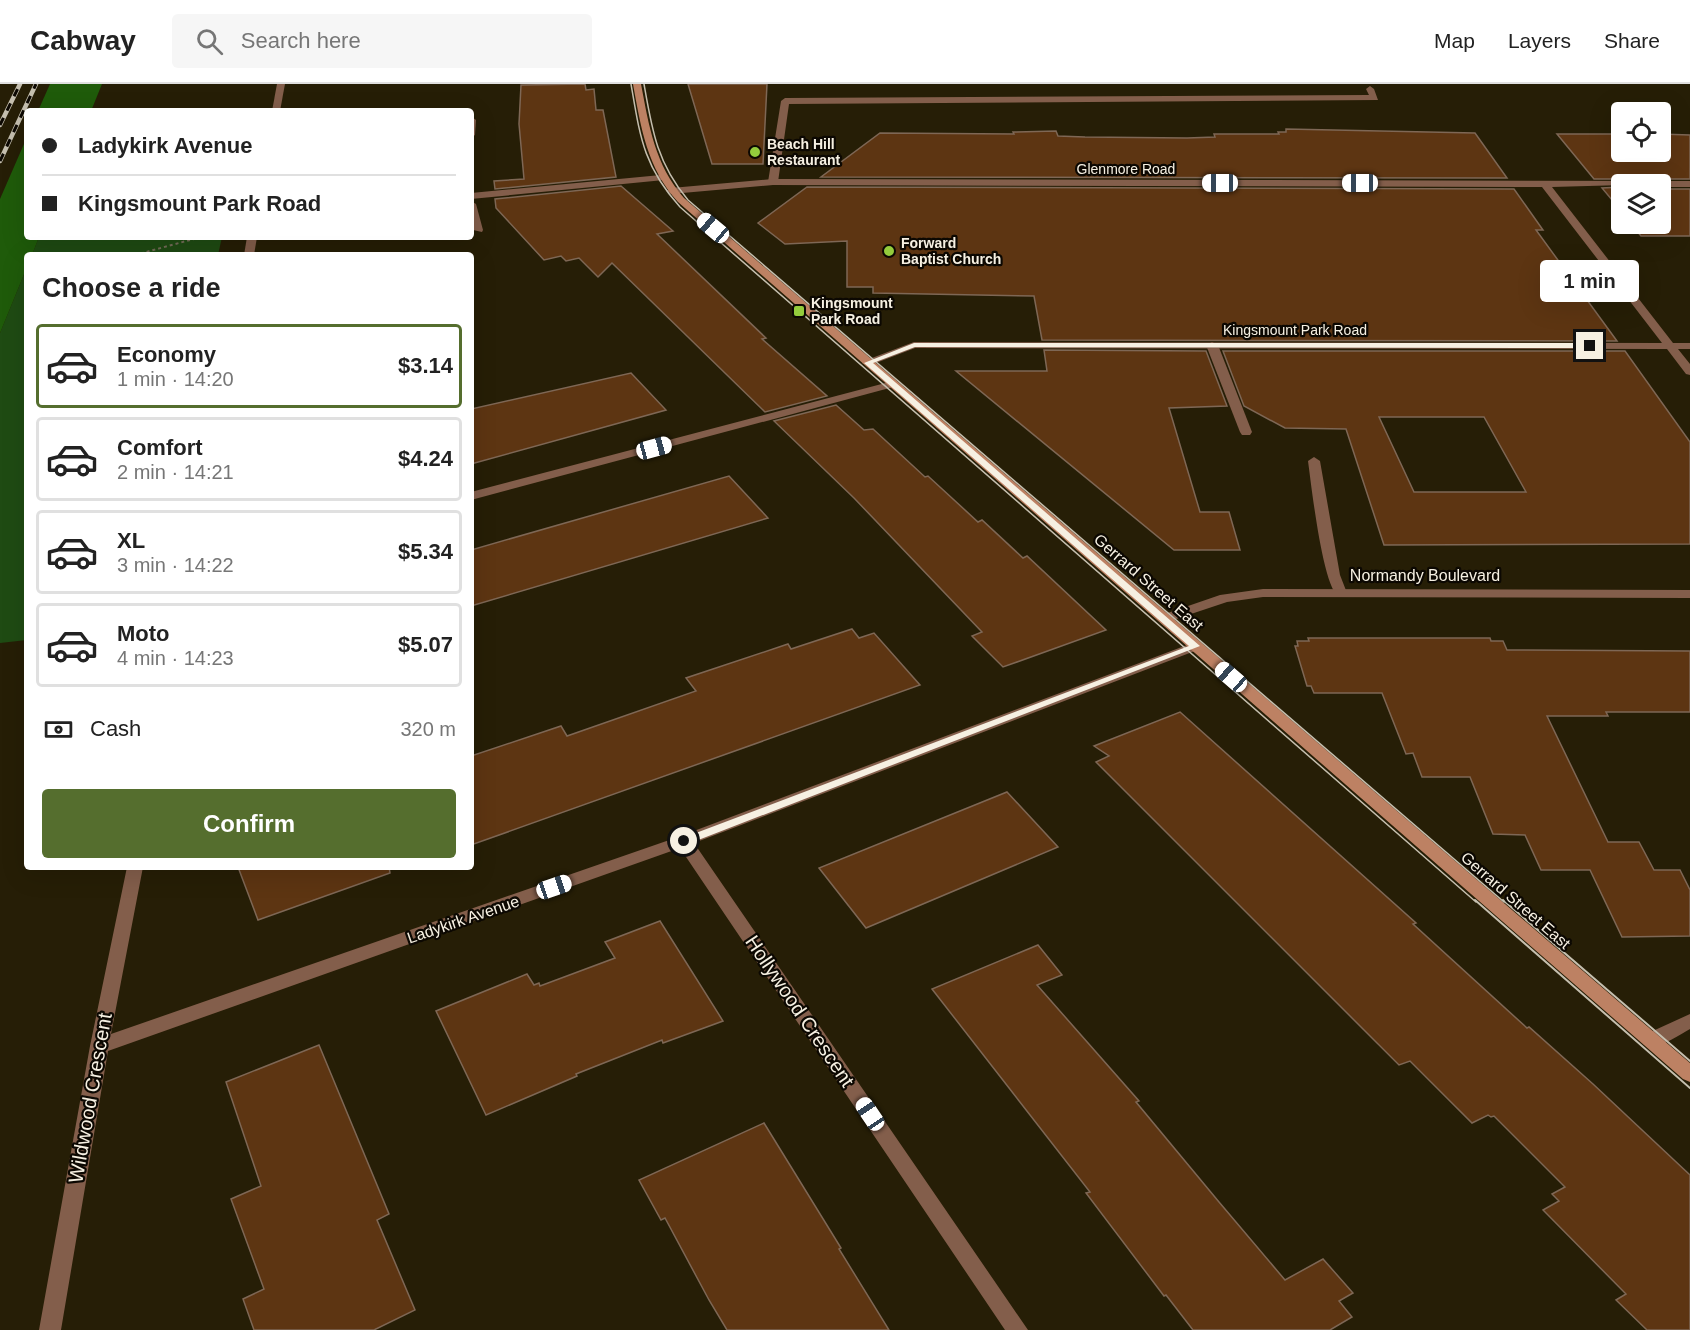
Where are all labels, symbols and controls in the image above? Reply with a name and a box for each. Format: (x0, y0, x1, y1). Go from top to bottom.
search box (172, 14, 592, 68)
text: Cabway (30, 25, 136, 56)
icon: search (193, 25, 226, 58)
text: Search here (241, 28, 361, 53)
text: Map (1434, 29, 1475, 52)
text: Layers (1508, 29, 1571, 52)
text: Share (1604, 29, 1660, 52)
map controls (1611, 102, 1671, 234)
button: locate (1611, 102, 1671, 162)
text: Ladykirk Avenue (78, 133, 252, 158)
place label: Beach Hill Restaurant (767, 136, 840, 168)
marker: Beach Hill Restaurant (748, 145, 762, 159)
street label: Glenmore Road (1077, 161, 1175, 177)
car (1202, 174, 1238, 192)
car (1342, 174, 1378, 192)
button: layers (1611, 174, 1671, 234)
text: Kingsmount Park Road (78, 191, 321, 216)
car (693, 210, 733, 246)
place label: Forward Baptist Church (901, 235, 1001, 267)
marker: Forward Baptist Church (882, 244, 896, 258)
callout: 1 min (1540, 259, 1640, 301)
text: 1 min (1563, 270, 1616, 292)
text: Choose a ride (42, 273, 221, 303)
place label: Kingsmount Park Road (811, 295, 893, 327)
marker: Kingsmount Park Road (792, 304, 806, 318)
street label: Kingsmount Park Road (1223, 322, 1367, 338)
route end (1576, 332, 1603, 359)
icon: car (45, 339, 99, 393)
text: Economy (117, 342, 216, 367)
text: $3.14 (398, 353, 453, 378)
text: 1 min · 14:20 (117, 368, 234, 390)
icon: car (45, 432, 99, 486)
text: Comfort (117, 435, 203, 460)
car (634, 435, 674, 461)
text: $4.24 (398, 446, 453, 471)
text: 2 min · 14:21 (117, 461, 234, 483)
icon: car (45, 525, 99, 579)
text: XL (117, 528, 145, 553)
street label: Gerrard Street East (1091, 530, 1207, 635)
text: $5.34 (398, 539, 453, 564)
text: 3 min · 14:22 (117, 554, 234, 576)
street label: Normandy Boulevard (1350, 567, 1500, 584)
icon: car (45, 618, 99, 672)
text: Moto (117, 621, 170, 646)
text: $5.07 (398, 632, 453, 657)
text: 4 min · 14:23 (117, 647, 234, 669)
car (1212, 658, 1250, 696)
icon: cash (42, 713, 75, 746)
text: Cash (90, 716, 141, 741)
text: 320 m (400, 718, 456, 740)
button: Confirm (42, 789, 456, 858)
route start (670, 827, 697, 854)
street label: Gerrard Street East (1458, 848, 1574, 953)
car (534, 873, 574, 901)
street label: Ladykirk Avenue (405, 892, 521, 947)
street label: Hollywood Crescent (741, 931, 859, 1091)
street label: Wildwood Crescent (64, 1011, 116, 1185)
car (852, 1094, 888, 1134)

